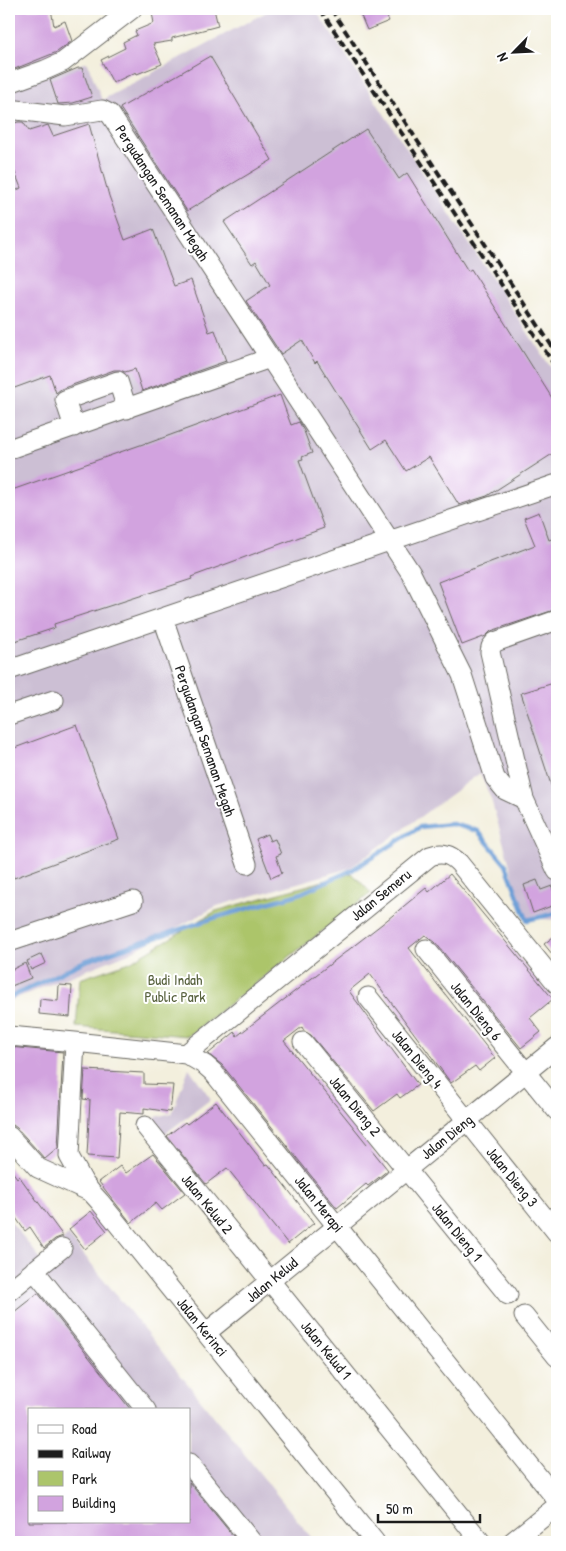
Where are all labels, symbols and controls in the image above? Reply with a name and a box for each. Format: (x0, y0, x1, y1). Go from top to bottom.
north arrow (488, 28, 538, 78)
text: N (491, 50, 512, 65)
street label: Pergudangan Semanan Megah (110, 121, 214, 265)
street label: Pergudangan Semanan Megah (170, 662, 241, 819)
street label: Jalan Semeru (346, 864, 415, 926)
park label: Budi Indah Public Park (144, 969, 206, 1007)
street label: Jalan Dieng 6 (446, 977, 507, 1045)
street label: Jalan Dieng 4 (387, 1025, 448, 1093)
street label: Jalan Dieng 2 (325, 1071, 386, 1140)
street label: Jalan Dieng (416, 1109, 477, 1164)
street label: Jalan Dieng 3 (482, 1142, 543, 1211)
street label: Jalan Kelud 2 (177, 1169, 238, 1238)
street label: Jalan Merapi (290, 1171, 349, 1237)
street label: Jalan Dieng 1 (427, 1198, 488, 1266)
street label: Jalan Kelud (241, 1252, 302, 1307)
street label: Jalan Kerinci (172, 1293, 233, 1361)
street label: Jalan Kelud 1 (296, 1316, 357, 1384)
legend (28, 1408, 190, 1524)
text: Road (72, 1418, 97, 1439)
text: Railway (72, 1442, 111, 1463)
text: Park (72, 1468, 97, 1489)
scale bar (378, 1491, 481, 1523)
text: Building (72, 1492, 116, 1513)
text: 50 m (386, 1498, 413, 1519)

